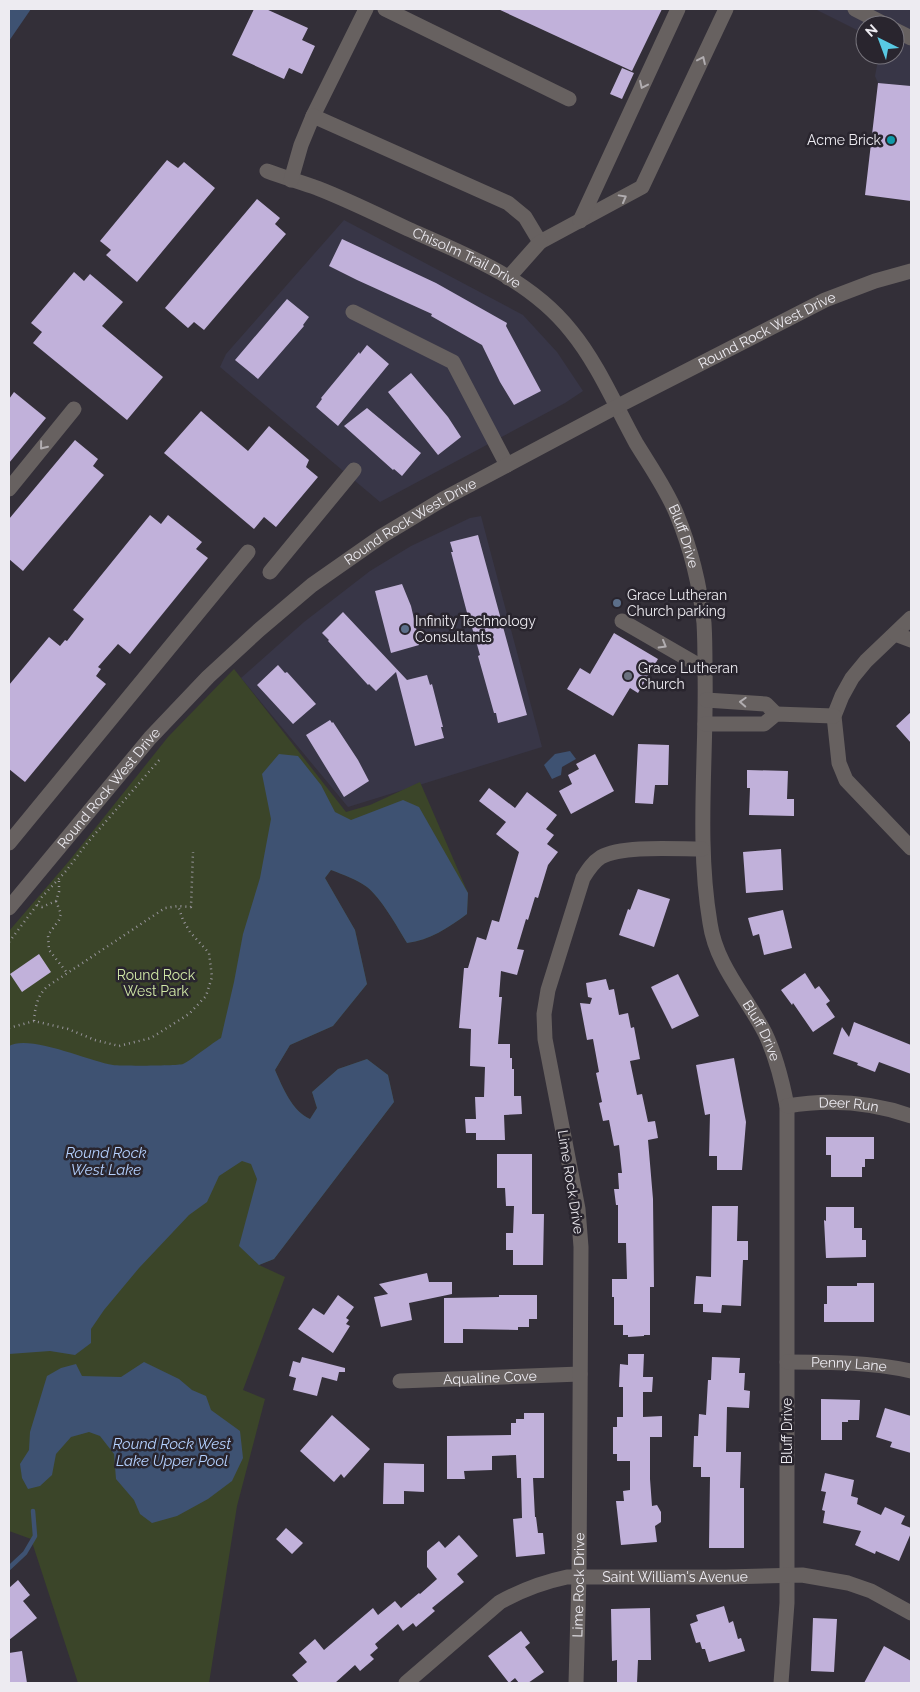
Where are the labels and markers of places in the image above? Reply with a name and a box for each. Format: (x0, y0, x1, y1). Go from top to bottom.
place label: Acme Brick (807, 132, 882, 148)
marker: Acme Brick (885, 134, 897, 146)
place label: Grace Lutheran Church parking (627, 587, 727, 619)
marker: Grace Lutheran Church parking (611, 597, 623, 609)
place label: Infinity Technology Consultants (415, 613, 536, 645)
marker: Infinity Technology Consultants (399, 623, 411, 635)
place label: Grace Lutheran Church (638, 660, 738, 692)
marker: Grace Lutheran Church (622, 670, 634, 682)

